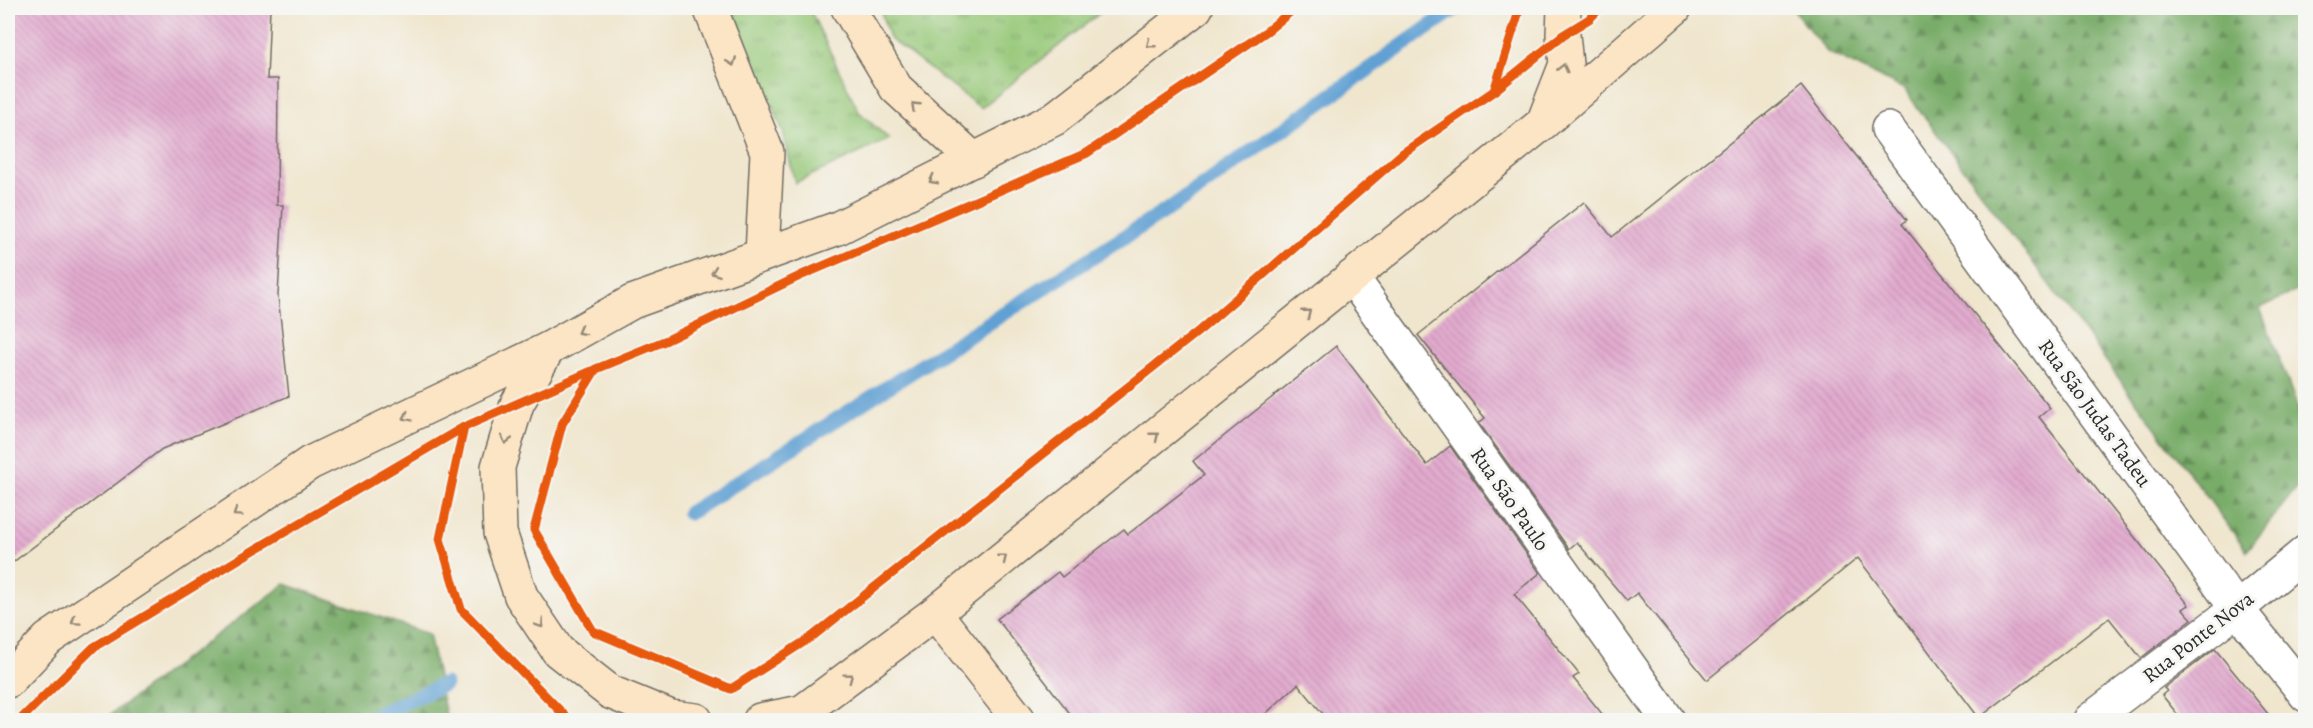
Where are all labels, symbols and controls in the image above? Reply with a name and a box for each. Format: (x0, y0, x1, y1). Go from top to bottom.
one-way arrow (1146, 36, 1157, 47)
one-way arrow (725, 55, 737, 66)
one-way arrow (1556, 63, 1569, 73)
one-way arrow (912, 102, 922, 113)
one-way arrow (929, 173, 939, 184)
one-way arrow (710, 265, 721, 277)
one-way arrow (1300, 310, 1311, 321)
one-way arrow (577, 324, 587, 335)
street label: Rua São Judas Tadeu (2032, 334, 2158, 493)
one-way arrow (402, 410, 413, 422)
one-way arrow (1148, 432, 1159, 443)
one-way arrow (501, 434, 513, 445)
street label: Rua São Paulo (1464, 442, 1556, 556)
one-way arrow (233, 506, 244, 517)
one-way arrow (996, 554, 1007, 565)
street label: Rua Ponte Nova (2137, 585, 2260, 689)
one-way arrow (71, 614, 82, 625)
one-way arrow (533, 618, 544, 629)
one-way arrow (842, 673, 853, 684)

